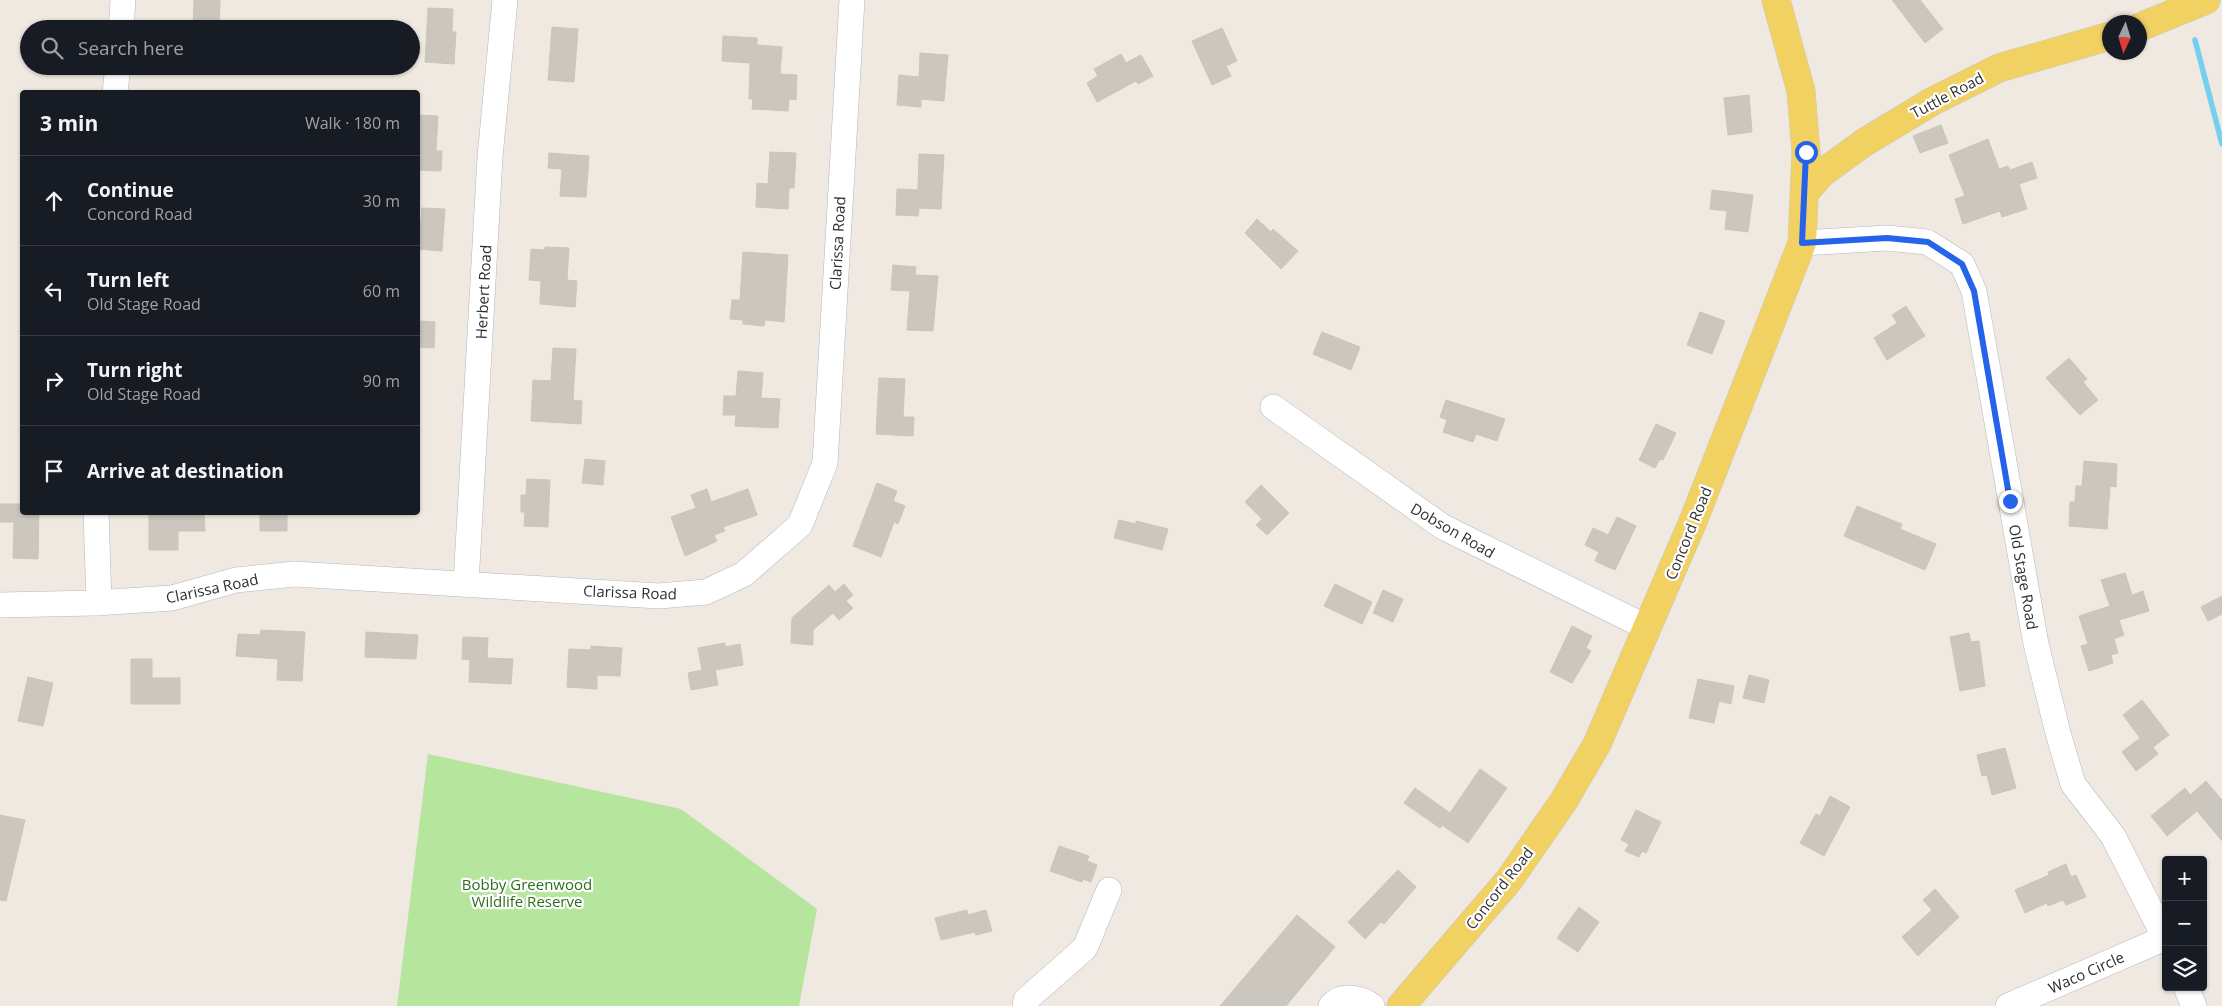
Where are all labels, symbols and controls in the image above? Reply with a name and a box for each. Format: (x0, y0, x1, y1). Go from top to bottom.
north arrow (2102, 15, 2147, 60)
search box (20, 20, 420, 75)
icon: search (38, 34, 66, 62)
text: Search here (78, 35, 184, 61)
street label: Tuttle Road (1907, 67, 1987, 123)
text: 3 min (40, 109, 98, 137)
text: Walk · 180 m (305, 112, 400, 134)
route start (1795, 141, 1818, 164)
text: Continue (87, 177, 174, 203)
icon: ahead (40, 187, 68, 215)
text: 30 m (363, 190, 400, 212)
street label: Clarissa Road (825, 196, 849, 290)
text: Concord Road (87, 203, 192, 225)
street label: Herbert Road (471, 244, 495, 340)
text: Turn left (87, 267, 169, 293)
icon: left (40, 277, 68, 305)
text: 60 m (363, 280, 400, 302)
text: Old Stage Road (87, 293, 201, 315)
text: Turn right (87, 357, 182, 383)
icon: right (40, 367, 68, 395)
text: 90 m (363, 370, 400, 392)
text: Old Stage Road (87, 383, 201, 405)
icon: arrive (40, 457, 68, 485)
text: Arrive at destination (87, 458, 284, 484)
street label: Concord Road (1660, 483, 1716, 583)
route end (1999, 490, 2022, 513)
street label: Dobson Road (1407, 498, 1499, 562)
street label: Old Stage Road (2005, 523, 2043, 631)
street label: Clarissa Road (164, 568, 260, 608)
street label: Clarissa Road (583, 580, 677, 604)
street label: Concord Road (1461, 843, 1537, 933)
map controls (2162, 856, 2207, 991)
button: + (2162, 856, 2207, 901)
park label: Bobby Greenwood Wildlife Reserve (462, 874, 592, 911)
button: − (2162, 901, 2207, 946)
street label: Waco Circle (2045, 946, 2127, 998)
button: layers (2162, 946, 2207, 991)

